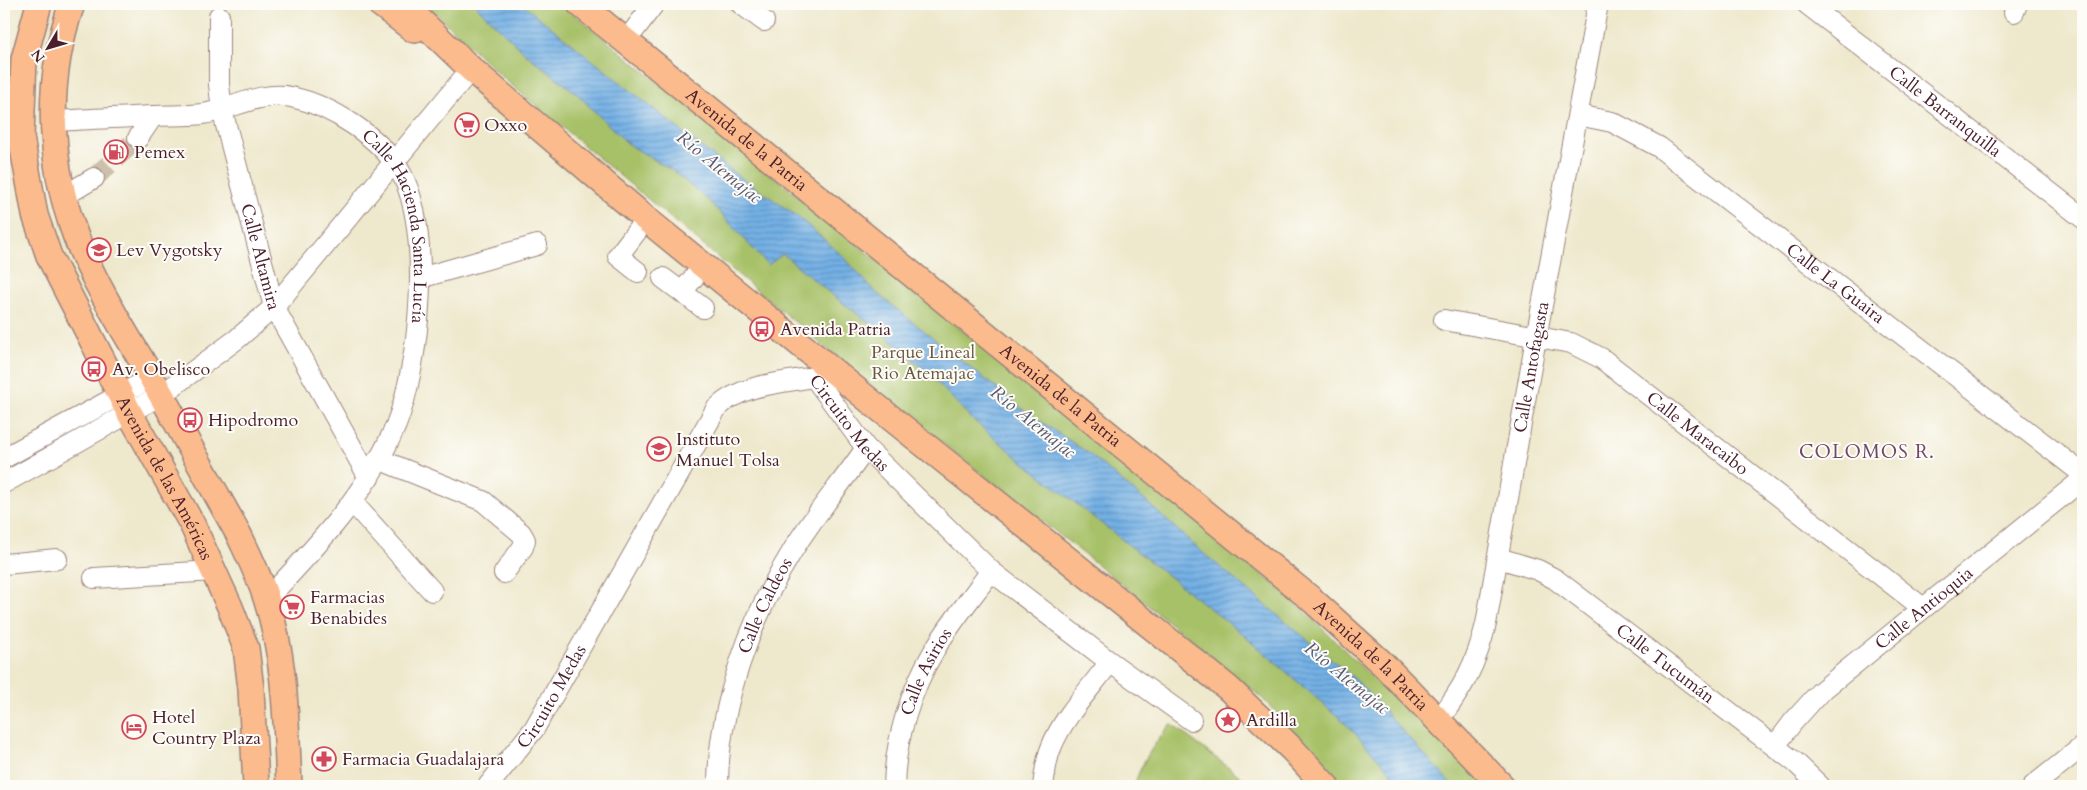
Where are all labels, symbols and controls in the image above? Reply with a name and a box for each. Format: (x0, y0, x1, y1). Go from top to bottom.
north arrow (22, 22, 72, 72)
text: N (27, 45, 49, 66)
street label: Calle Barranquilla (1884, 60, 2007, 163)
street label: Avenida de la Patria (680, 82, 813, 197)
supermarket icon: Oxxo (454, 112, 480, 138)
place label: Oxxo (484, 113, 527, 138)
street label: Calle Hacienda Santa Lucía (357, 123, 433, 325)
water label: Río Atemajac (671, 125, 768, 210)
fuel station icon: Pemex (103, 139, 129, 165)
place label: Pemex (134, 140, 185, 165)
street label: Calle Altamira (235, 201, 287, 313)
school or university icon: Lev Vygotsky (86, 237, 112, 263)
street label: Calle La Guaira (1781, 237, 1890, 329)
place label: Lev Vygotsky (116, 238, 223, 263)
street label: Calle Antofagasta (1507, 299, 1555, 435)
bus stop icon: Avenida Patria (749, 316, 775, 342)
place label: Avenida Patria (780, 317, 891, 342)
street label: Avenida de la Patria (994, 338, 1127, 453)
park label: Parque Lineal Rio Atemajac (871, 340, 976, 386)
bus stop icon: Av. Obelisco (81, 356, 107, 382)
place label: Av. Obelisco (112, 357, 211, 382)
street label: Circuito Medas (803, 369, 895, 477)
water label: Río Atemajac (985, 380, 1082, 465)
street label: Calle Maracaibo (1641, 385, 1754, 481)
street label: Avenida de las Américas (110, 391, 219, 564)
bus stop icon: Hipodromo (177, 407, 203, 433)
place label: Hipodromo (208, 408, 299, 433)
place label: Instituto Manuel Tolsa (676, 427, 780, 473)
school or university icon: Instituto Manuel Tolsa (646, 436, 672, 462)
district label: COLOMOS R. (1799, 439, 1935, 465)
street label: Calle Caldeos (732, 553, 798, 657)
street label: Calle Antioquia (1869, 560, 1978, 655)
place label: Farmacias Benabides (310, 585, 387, 631)
supermarket icon: Farmacias Benabides (279, 594, 305, 620)
street label: Avenida de la Patria (1308, 594, 1435, 717)
street label: Calle Tucumán (1611, 617, 1721, 710)
street label: Calle Asirios (894, 623, 958, 719)
water label: Río Atemajac (1299, 636, 1396, 721)
street label: Circuito Medas (510, 640, 592, 754)
place label: Hotel Country Plaza (152, 705, 261, 751)
place icon: Ardilla (1215, 707, 1241, 733)
place label: Ardilla (1246, 708, 1297, 733)
hotel icon: Hotel Country Plaza (121, 714, 147, 740)
pharmacy icon: Farmacia Guadalajara (311, 746, 337, 772)
place label: Farmacia Guadalajara (342, 747, 505, 772)

